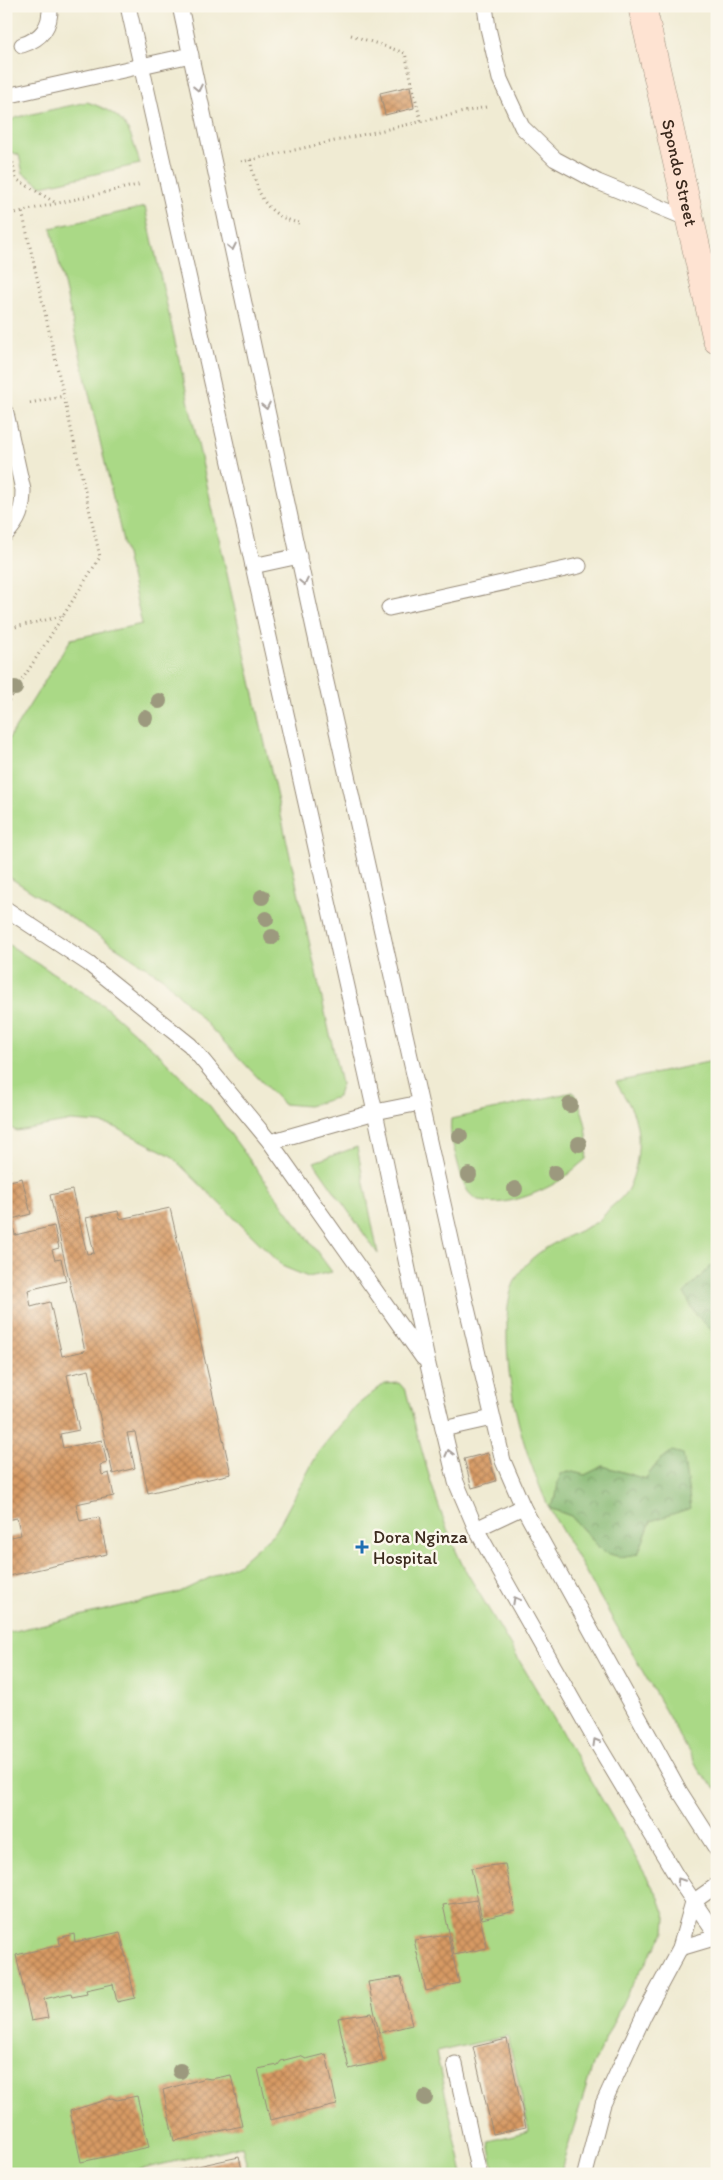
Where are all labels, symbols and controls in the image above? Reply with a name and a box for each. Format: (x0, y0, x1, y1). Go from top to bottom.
one-way arrow (192, 84, 203, 92)
street label: Spondo Street (657, 117, 702, 229)
one-way arrow (226, 242, 237, 251)
one-way arrow (261, 401, 271, 410)
one-way arrow (298, 577, 309, 586)
one-way arrow (444, 1448, 455, 1457)
place label: Dora Nginza Hospital (373, 1526, 469, 1569)
marker: Dora Nginza Hospital (355, 1540, 369, 1554)
one-way arrow (512, 1597, 522, 1606)
one-way arrow (592, 1738, 602, 1747)
one-way arrow (676, 1877, 686, 1886)

